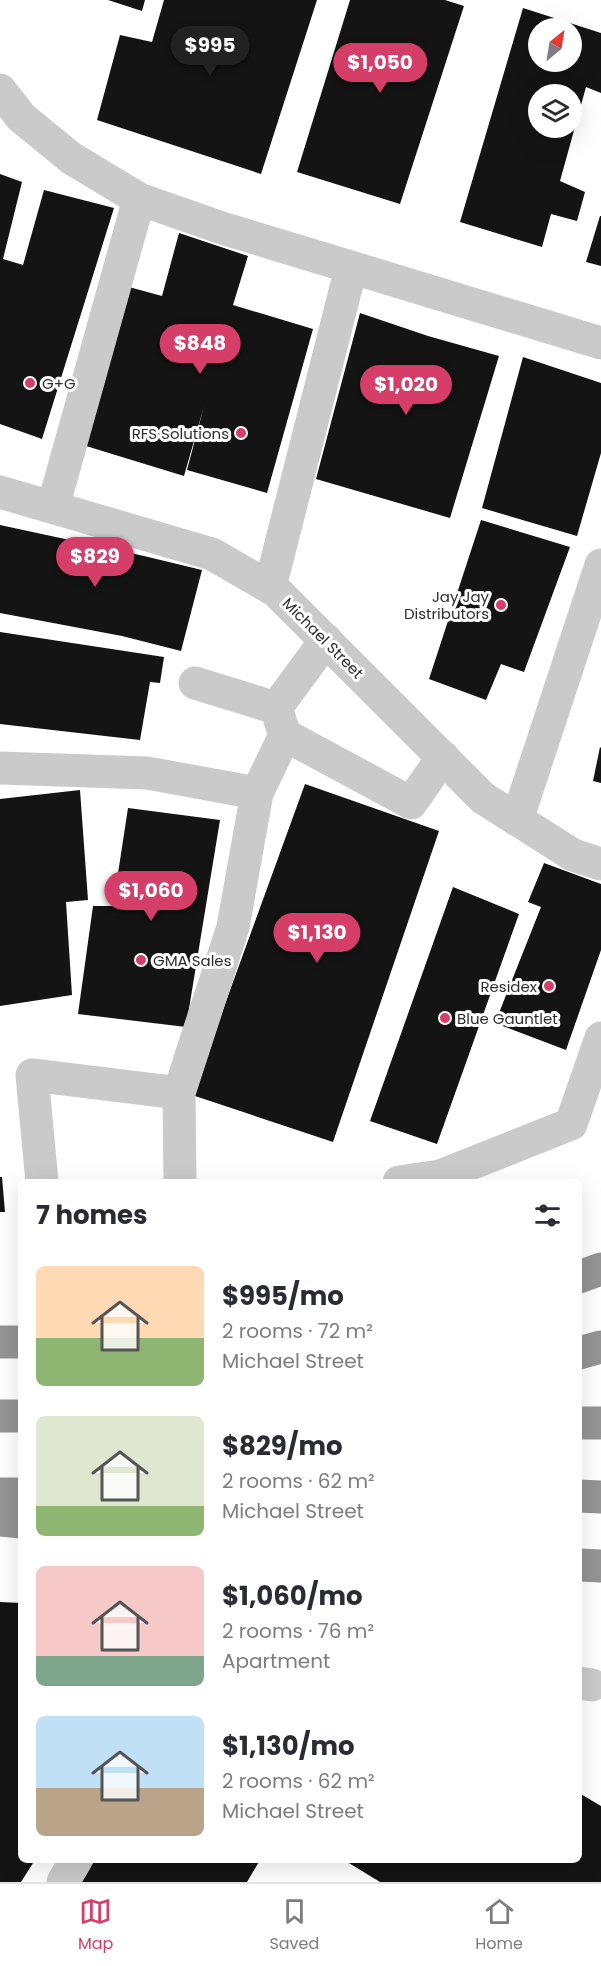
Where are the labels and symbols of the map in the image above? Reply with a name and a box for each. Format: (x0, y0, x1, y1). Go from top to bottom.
north arrow (528, 18, 582, 72)
pin: $995 (174, 26, 246, 77)
pin: $1,050 (331, 43, 429, 94)
pin: $848 (164, 324, 236, 375)
pin: $1,020 (357, 365, 455, 416)
place label: G+G (42, 373, 76, 394)
marker: G+G (23, 376, 37, 390)
place label: RFS Solutions (132, 423, 229, 444)
marker: RFS Solutions (234, 426, 248, 440)
pin: $829 (59, 537, 131, 588)
place label: Jay Jay Distributors (404, 586, 490, 624)
street label: Michael Street (278, 593, 368, 683)
marker: Jay Jay Distributors (494, 598, 508, 612)
pin: $1,060 (102, 871, 200, 922)
pin: $1,130 (268, 913, 366, 964)
place label: GMA Sales (153, 950, 232, 971)
marker: GMA Sales (134, 953, 148, 967)
place label: Residex (480, 976, 537, 997)
marker: Residex (542, 979, 556, 993)
place label: Blue Gauntlet (457, 1008, 558, 1029)
marker: Blue Gauntlet (438, 1011, 452, 1025)

